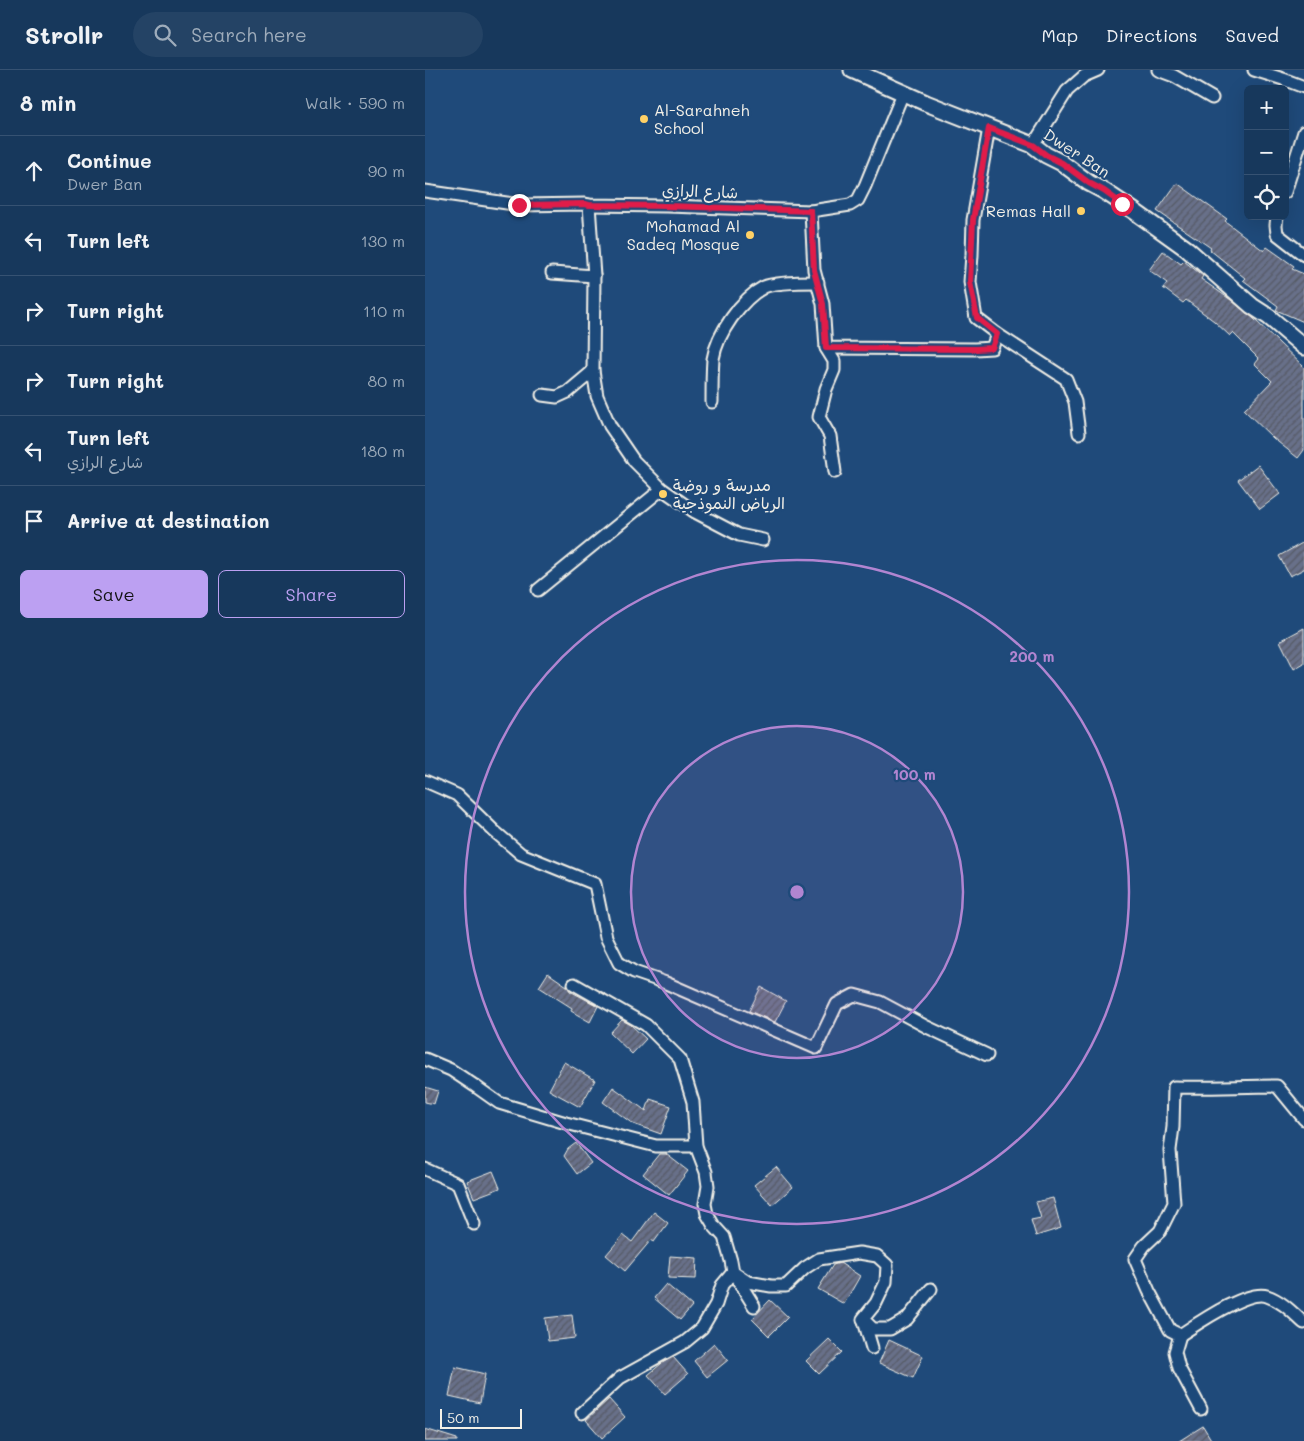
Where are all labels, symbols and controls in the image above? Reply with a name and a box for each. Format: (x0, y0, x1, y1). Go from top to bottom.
search box (133, 12, 483, 57)
text: Strollr (25, 19, 103, 50)
icon: search (151, 21, 179, 49)
text: Search here (191, 22, 307, 47)
text: Map (1041, 23, 1078, 47)
text: Directions (1106, 23, 1198, 47)
text: Saved (1226, 23, 1279, 47)
map controls (1244, 85, 1289, 220)
button: + (1244, 85, 1289, 130)
text: 8 min (20, 89, 76, 116)
text: Walk · 590 m (305, 92, 405, 113)
place label: Al-Sarahneh School (654, 99, 750, 138)
marker: Al-Sarahneh School (638, 113, 650, 125)
street label: Dwer Ban (1040, 123, 1115, 182)
button: − (1244, 130, 1289, 175)
text: Continue (67, 148, 152, 173)
icon: ahead (20, 157, 48, 185)
text: 90 m (368, 160, 405, 181)
text: Dwer Ban (67, 173, 142, 194)
button: locate (1244, 175, 1289, 220)
street label: شارع الرازي (662, 179, 738, 204)
route start (1111, 193, 1134, 216)
route end (508, 194, 531, 217)
place label: Remas Hall (986, 200, 1071, 221)
marker: Remas Hall (1075, 205, 1087, 217)
place label: Mohamad Al Sadeq Mosque (627, 215, 740, 254)
icon: left (20, 227, 48, 255)
text: Turn left (67, 228, 150, 253)
marker: Mohamad Al Sadeq Mosque (744, 229, 756, 241)
text: 130 m (361, 230, 405, 251)
icon: right (20, 297, 48, 325)
text: Turn right (67, 298, 164, 323)
text: 110 m (363, 300, 405, 321)
icon: right (20, 367, 48, 395)
text: Turn right (67, 368, 164, 393)
text: 80 m (368, 370, 405, 391)
text: Turn left (67, 425, 150, 450)
icon: left (20, 437, 48, 465)
text: 180 m (360, 440, 405, 461)
text: شارع الرازي (67, 451, 143, 472)
place label: مدرسة و روضة الرياض النموذجية (673, 474, 785, 514)
marker: مدرسة و روضة الرياض النموذجية (657, 488, 669, 500)
icon: arrive (20, 507, 48, 535)
text: Arrive at destination (67, 508, 270, 533)
button: Save (20, 570, 208, 618)
button: Share (218, 570, 405, 618)
text: 200 m (1010, 646, 1055, 666)
text: 100 m (892, 764, 936, 784)
centre of rings (788, 883, 806, 901)
scale bar (440, 1406, 523, 1429)
text: 50 m (447, 1408, 479, 1427)

